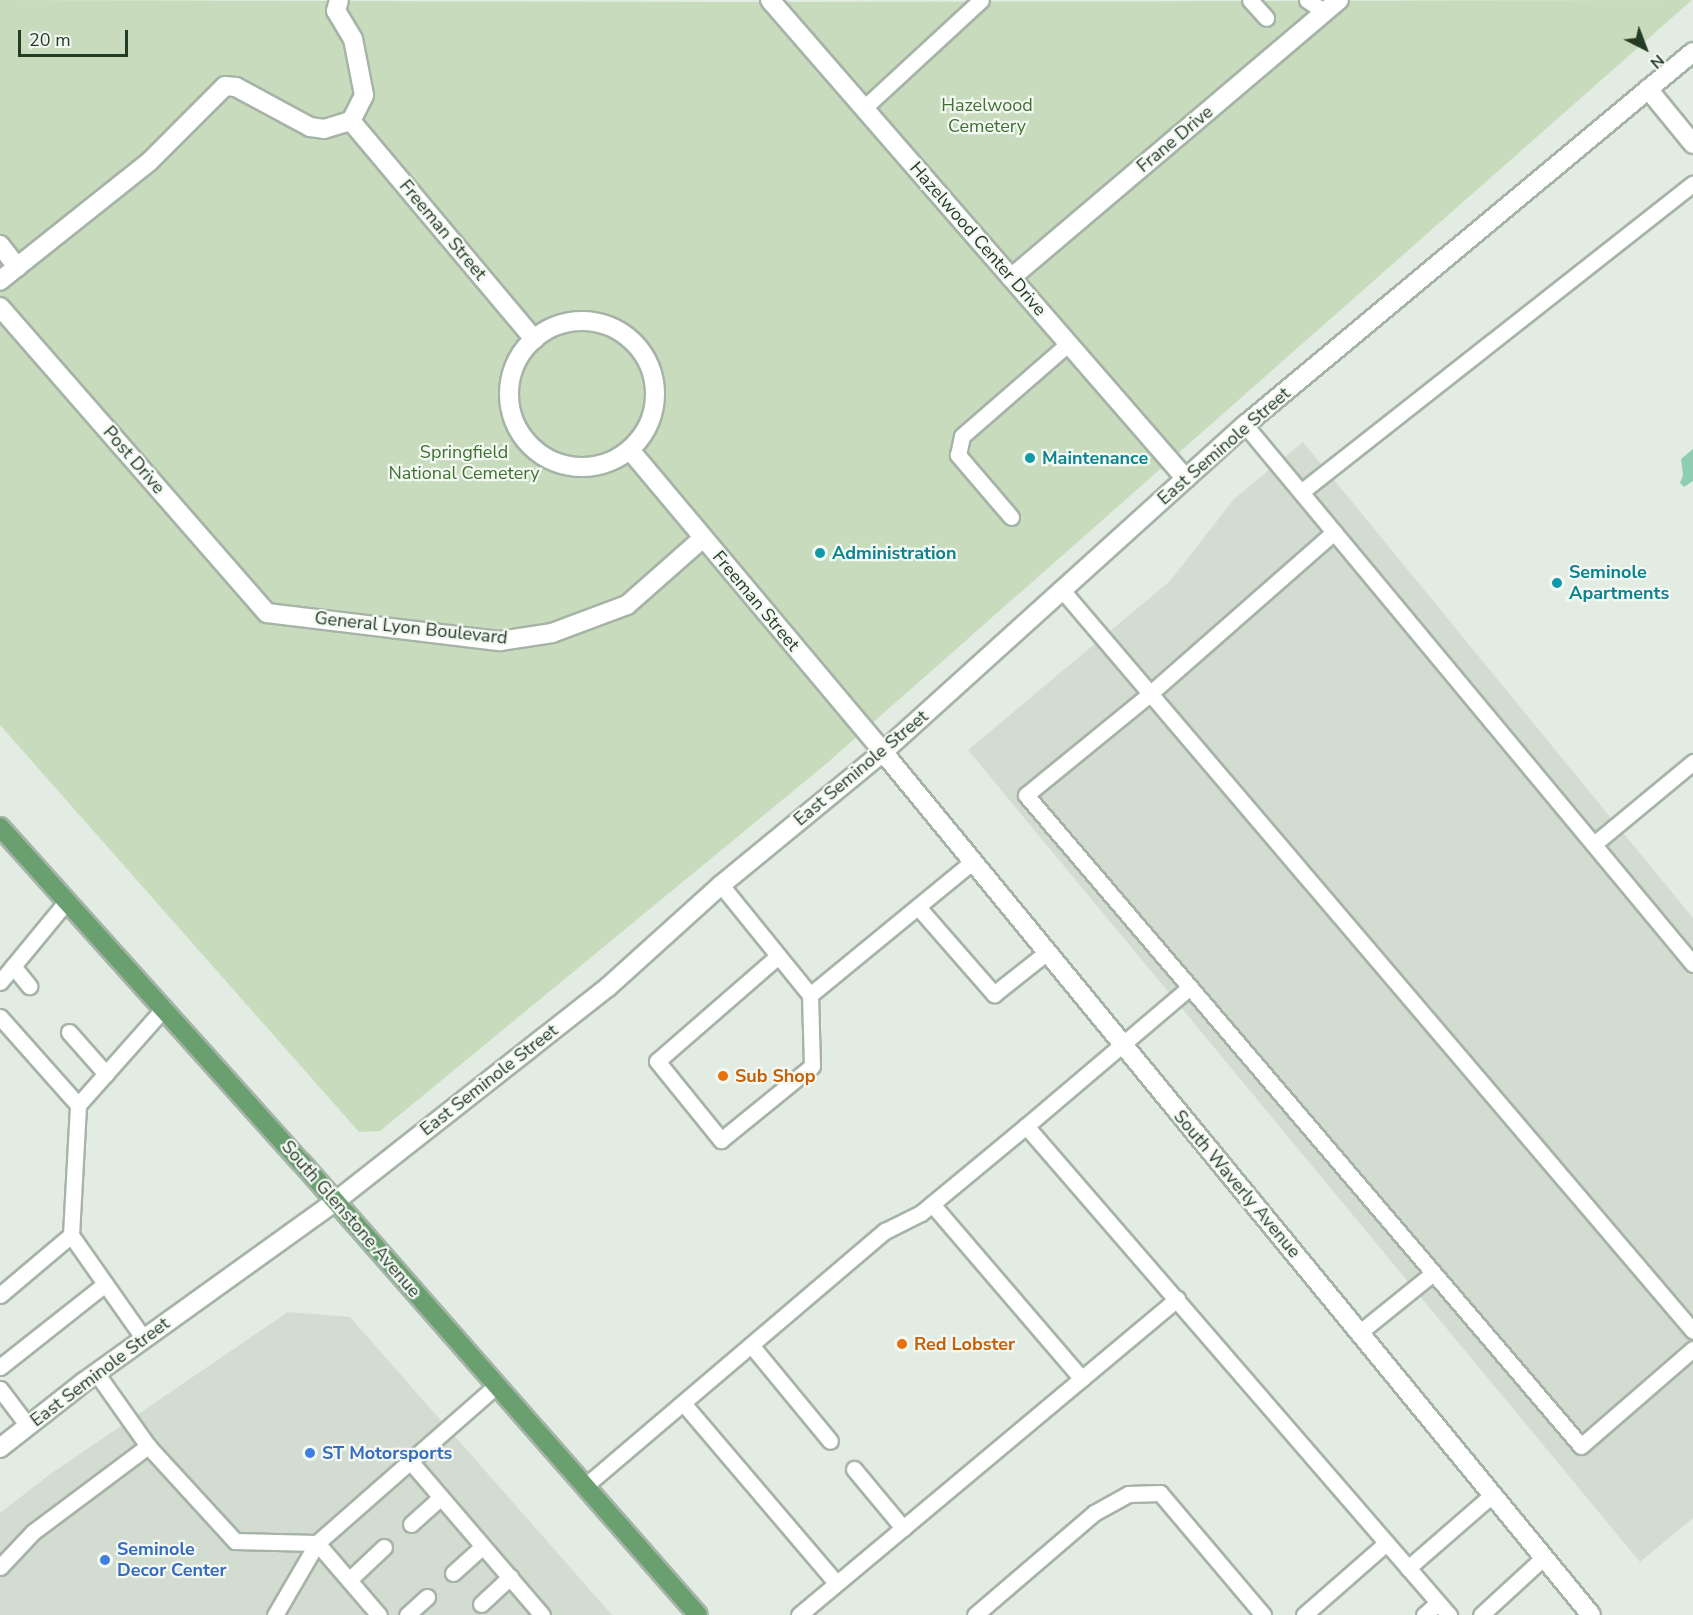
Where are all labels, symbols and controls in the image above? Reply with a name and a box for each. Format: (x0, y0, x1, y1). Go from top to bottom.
scale bar (21, 18, 130, 56)
north arrow (1615, 18, 1675, 78)
text: 20 m (29, 28, 71, 52)
text: N (1645, 49, 1669, 74)
park label: Hazelwood Cemetery (941, 95, 1033, 138)
street label: Frane Drive (1133, 101, 1217, 177)
street label: Hazelwood Center Drive (905, 158, 1051, 320)
street label: Freeman Street (395, 176, 491, 284)
street label: East Seminole Street (1153, 383, 1295, 509)
street label: Post Drive (99, 422, 169, 498)
park label: Springfield National Cemetery (388, 442, 540, 484)
place label: Maintenance (1042, 447, 1148, 469)
marker: Maintenance (1023, 451, 1037, 465)
place label: Administration (832, 542, 956, 564)
marker: Administration (813, 546, 827, 560)
street label: Freeman Street (708, 547, 804, 655)
place label: Seminole Apartments (1569, 562, 1669, 604)
marker: Seminole Apartments (1550, 576, 1564, 590)
street label: General Lyon Boulevard (314, 607, 508, 649)
street label: East Seminole Street (790, 706, 932, 830)
street label: East Seminole Street (416, 1020, 562, 1140)
place label: Sub Shop (735, 1065, 815, 1087)
marker: Sub Shop (716, 1069, 730, 1083)
street label: South Waverly Avenue (1169, 1106, 1305, 1262)
street label: South Glenstone Avenue (277, 1136, 425, 1302)
street label: East Seminole Street (26, 1313, 174, 1431)
place label: Red Lobster (914, 1333, 1015, 1355)
marker: Red Lobster (895, 1337, 909, 1351)
place label: ST Motorsports (322, 1442, 452, 1464)
marker: ST Motorsports (303, 1446, 317, 1460)
place label: Seminole Decor Center (117, 1539, 227, 1582)
marker: Seminole Decor Center (98, 1553, 112, 1567)

